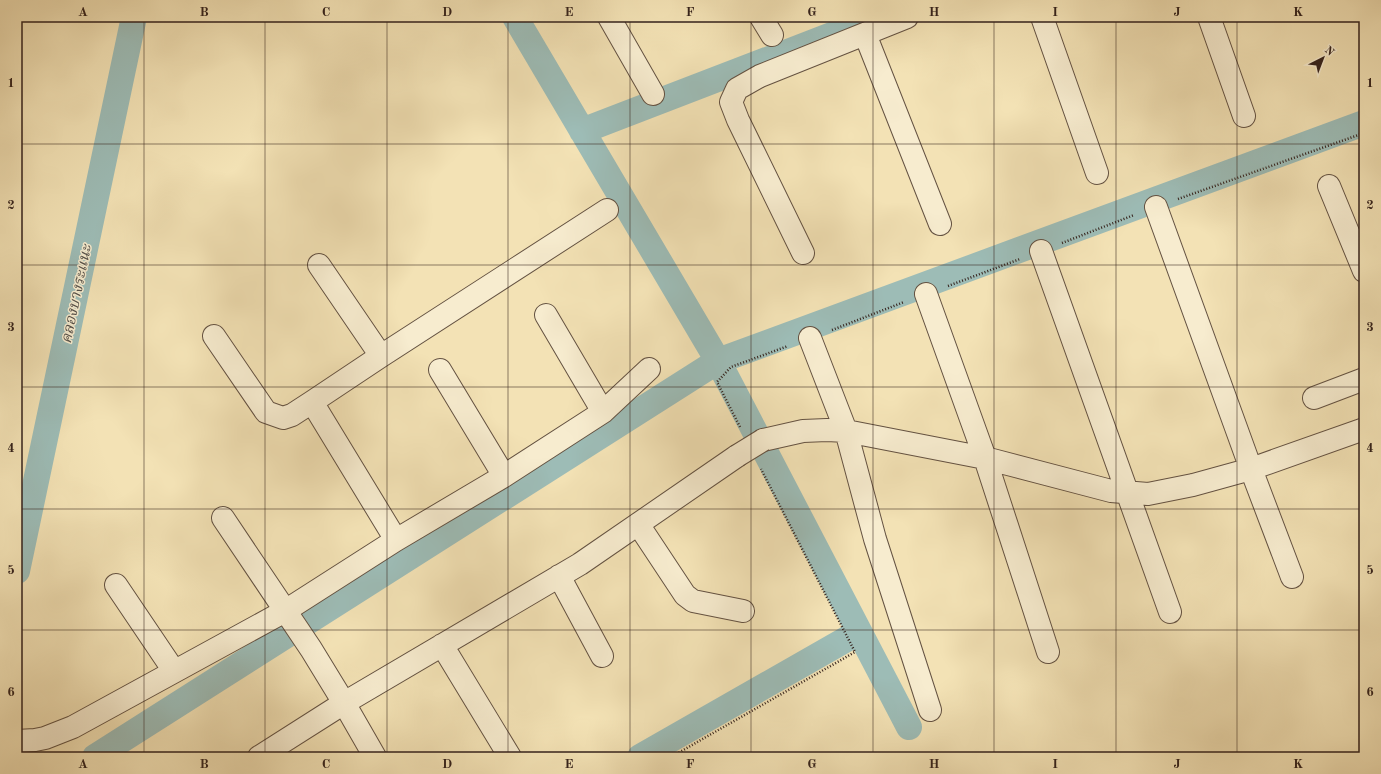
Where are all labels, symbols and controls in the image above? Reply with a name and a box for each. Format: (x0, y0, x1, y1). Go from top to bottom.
text: A (78, 6, 88, 19)
text: B (199, 6, 209, 19)
text: C (322, 6, 330, 19)
text: D (442, 6, 452, 19)
text: E (565, 6, 574, 19)
text: F (686, 6, 695, 19)
text: G (807, 6, 817, 19)
text: H (929, 6, 940, 19)
text: I (1052, 6, 1058, 19)
text: J (1173, 6, 1181, 19)
text: K (1293, 6, 1303, 19)
north arrow (1303, 38, 1343, 78)
text: N (1322, 45, 1336, 59)
text: 1 (7, 77, 15, 90)
text: 1 (1366, 77, 1374, 90)
text: 2 (7, 199, 15, 212)
text: 2 (1366, 199, 1374, 212)
water label: คลองบางระแนะ (60, 242, 96, 345)
text: 3 (7, 321, 15, 334)
text: 3 (1366, 321, 1374, 334)
text: 4 (7, 442, 15, 455)
text: 4 (1366, 442, 1374, 455)
text: 5 (7, 564, 15, 577)
text: 5 (1366, 564, 1374, 577)
text: 6 (7, 686, 15, 699)
text: 6 (1366, 686, 1374, 699)
text: A (78, 758, 88, 771)
text: B (199, 758, 209, 771)
text: C (322, 758, 330, 771)
text: D (442, 758, 452, 771)
text: E (565, 758, 574, 771)
text: F (686, 758, 695, 771)
text: G (807, 758, 817, 771)
text: H (929, 758, 940, 771)
text: I (1052, 758, 1058, 771)
text: J (1173, 758, 1181, 771)
text: K (1293, 758, 1303, 771)

